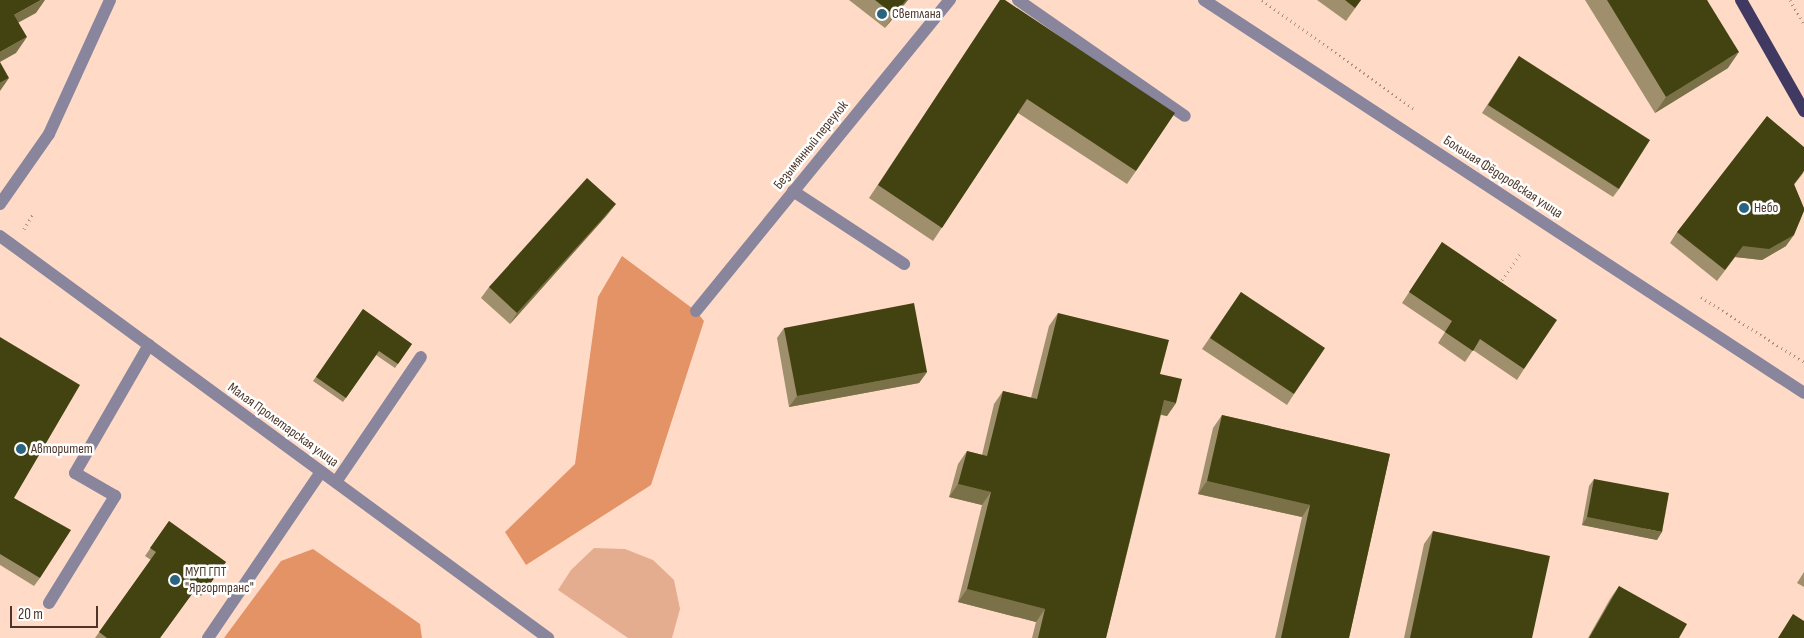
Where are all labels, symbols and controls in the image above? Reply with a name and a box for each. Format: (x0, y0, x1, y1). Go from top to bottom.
place label: Светлана (892, 6, 941, 22)
marker: Светлана (876, 8, 888, 20)
street label: Безымянный переулок (770, 97, 852, 193)
street label: Большая Фёдоровская улица (1440, 132, 1566, 222)
place label: Небо (1754, 200, 1778, 216)
marker: Небо (1738, 202, 1750, 214)
street label: Малая Пролетарская улица (224, 379, 342, 471)
place label: Авторитет (31, 441, 93, 457)
marker: Авторитет (15, 443, 27, 455)
place label: МУП ГПТ "Яргортранс" (185, 564, 254, 596)
marker: МУП ГПТ "Яргортранс" (169, 574, 181, 586)
scale bar (12, 596, 100, 628)
text: 20 m (18, 605, 43, 624)

